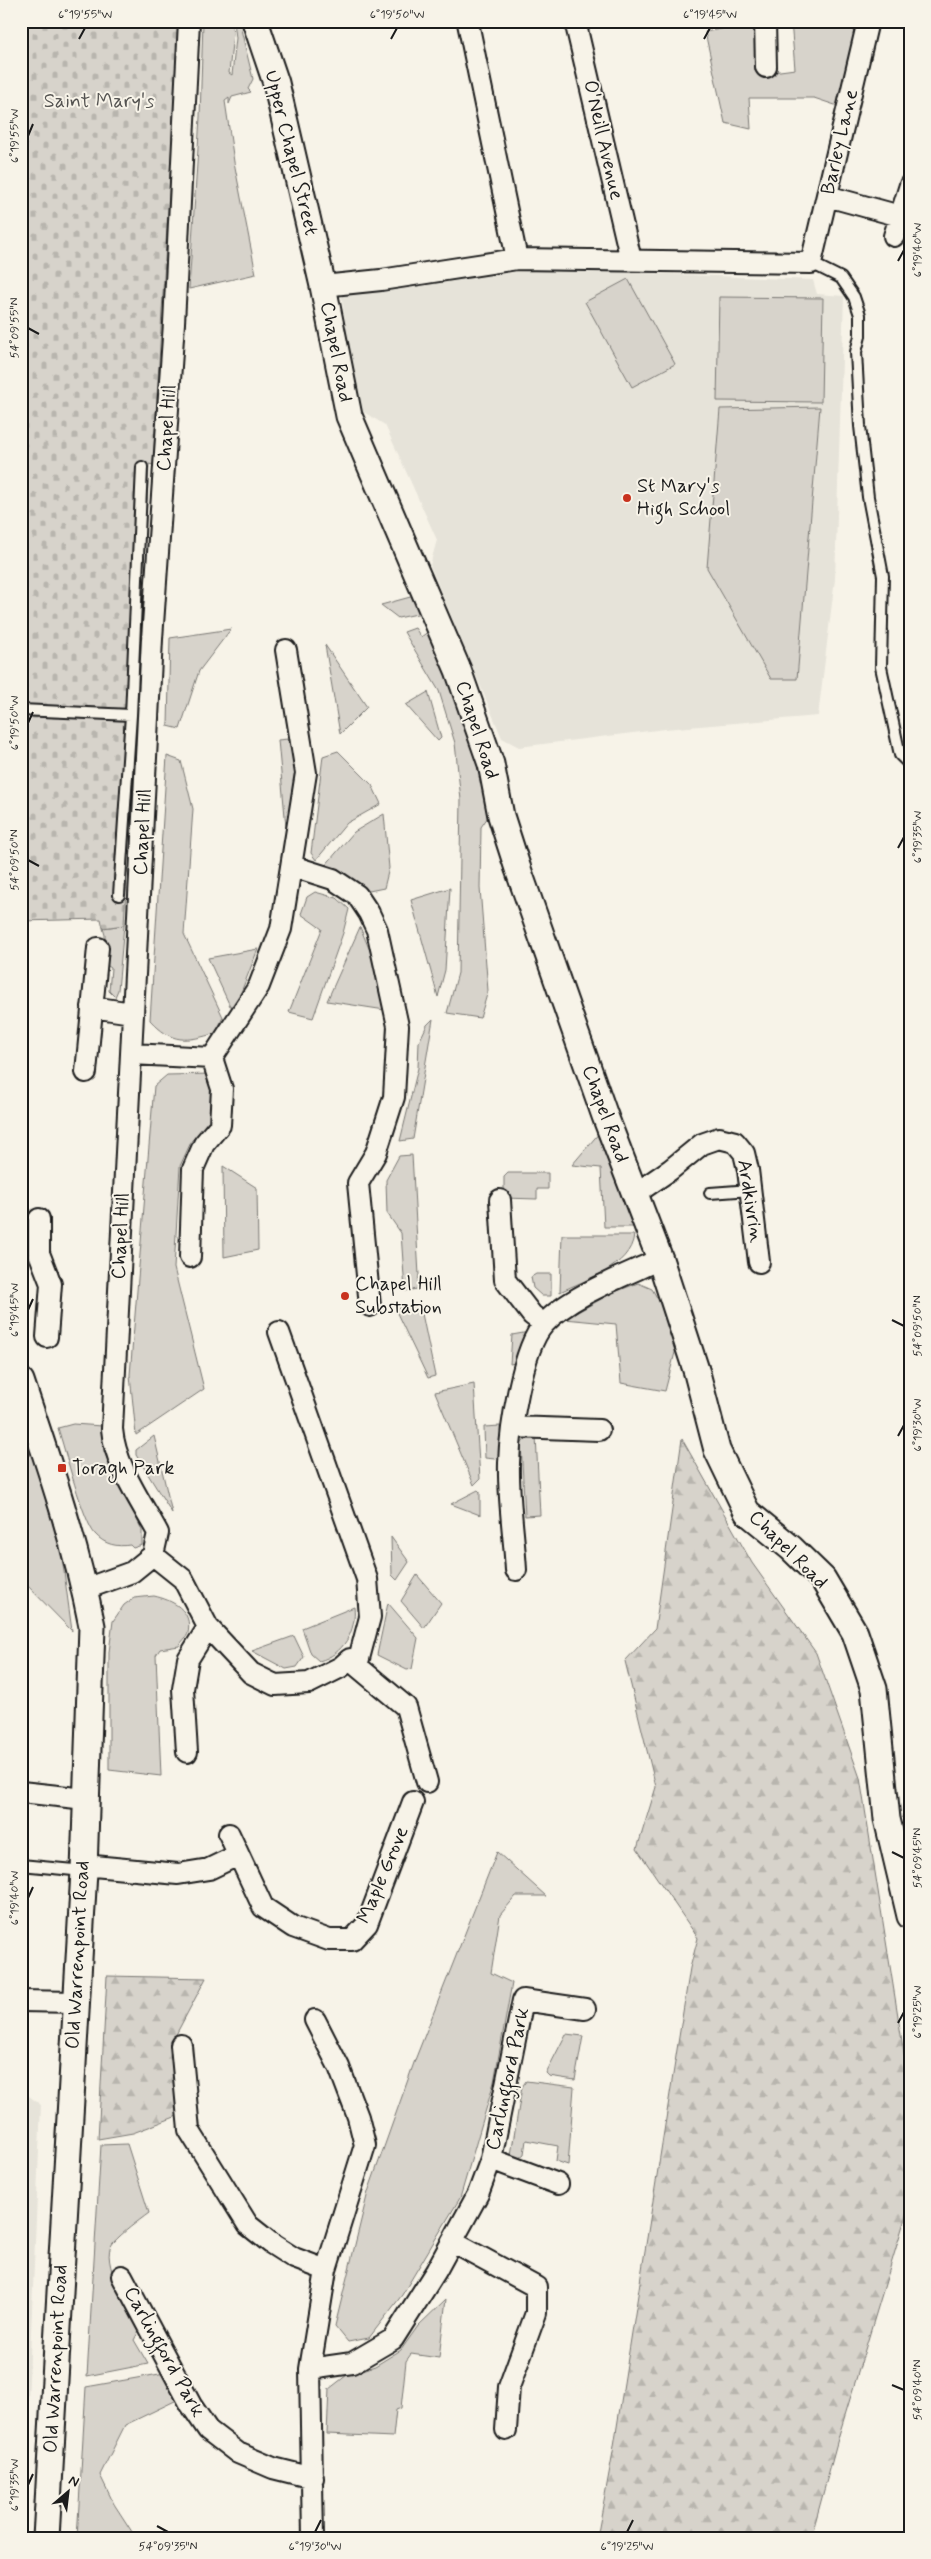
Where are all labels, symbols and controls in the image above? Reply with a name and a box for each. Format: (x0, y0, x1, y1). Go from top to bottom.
text: 6°19'55"W (58, 7, 112, 23)
text: 6°19'50"W (370, 7, 424, 23)
text: 6°19'45"W (683, 7, 737, 23)
street label: Upper Chapel Street (257, 67, 325, 239)
street label: O'Neill Avenue (576, 77, 630, 203)
street label: Barley Lane (815, 86, 865, 197)
park label: Saint Mary's (44, 88, 154, 115)
text: 6°19'55"W (7, 109, 23, 163)
text: 6°19'40"W (910, 223, 926, 277)
text: 54°09'55"N (7, 298, 23, 358)
street label: Chapel Road (313, 299, 359, 405)
street label: Chapel Hill (151, 384, 183, 472)
place label: St Mary's High School (637, 473, 730, 525)
marker: St Mary's High School (621, 492, 633, 504)
street label: Chapel Road (448, 677, 506, 783)
text: 6°19'50"W (7, 696, 23, 750)
street label: Chapel Hill (127, 788, 159, 876)
text: 6°19'35"W (910, 811, 926, 863)
text: 54°09'50"N (7, 829, 23, 891)
street label: Chapel Road (575, 1062, 635, 1166)
street label: Ardkivrin (730, 1158, 770, 1245)
street label: Chapel Hill (105, 1192, 137, 1280)
place label: Chapel Hill Substation (355, 1271, 442, 1321)
text: 6°19'45"W (7, 1283, 23, 1337)
marker: Chapel Hill Substation (339, 1290, 351, 1302)
text: 54°09'50"N (910, 1295, 926, 1357)
text: 6°19'30"W (910, 1398, 926, 1451)
place label: Toragh Park (72, 1455, 174, 1483)
marker: Toragh Park (56, 1462, 68, 1474)
street label: Chapel Road (742, 1504, 834, 1596)
street label: Maple Grove (350, 1822, 416, 1928)
text: 54°09'45"N (910, 1828, 926, 1888)
street label: Old Warrenpoint Road (60, 1860, 96, 2050)
text: 6°19'40"W (7, 1871, 23, 1925)
text: 6°19'25"W (910, 1985, 926, 2038)
street label: Carlingford Park (480, 2005, 538, 2153)
street label: Old Warrenpoint Road (38, 2264, 74, 2454)
street label: Carlingford Park (115, 2282, 211, 2423)
text: 54°09'40"N (910, 2359, 926, 2421)
text: 6°19'35"W (7, 2459, 23, 2511)
north arrow (42, 2466, 92, 2516)
text: N (65, 2471, 82, 2492)
text: 54°09'35"N (138, 2539, 198, 2555)
text: 6°19'30"W (289, 2539, 342, 2555)
text: 6°19'25"W (601, 2539, 654, 2555)

